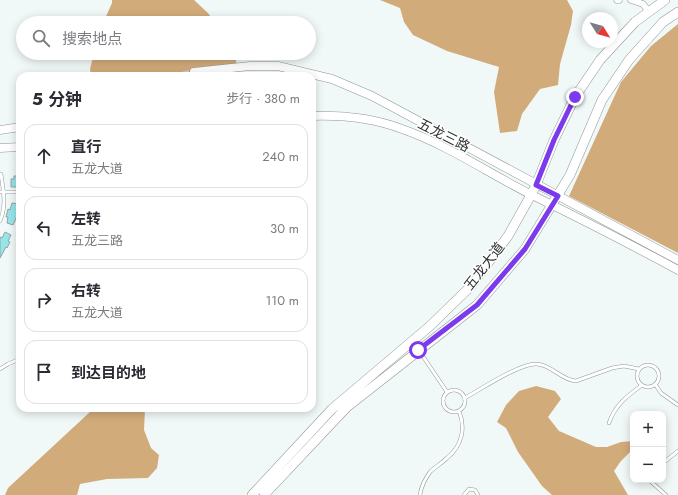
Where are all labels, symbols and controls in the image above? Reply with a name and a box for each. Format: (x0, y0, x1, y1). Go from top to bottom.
north arrow (582, 12, 618, 48)
search box (16, 16, 316, 60)
icon: search (30, 27, 52, 49)
text: 搜索地点 (62, 28, 122, 50)
text: 5 分钟 (32, 87, 82, 111)
route end (566, 88, 584, 106)
text: 步行 · 380 m (226, 89, 300, 108)
street label: 五龙三路 (415, 113, 473, 157)
text: 直行 (71, 136, 101, 158)
icon: ahead (33, 145, 55, 167)
text: 240 m (262, 147, 299, 166)
text: 五龙大道 (71, 159, 123, 178)
text: 左转 (71, 208, 101, 230)
icon: left (33, 217, 55, 239)
text: 30 m (270, 219, 299, 238)
text: 五龙三路 (71, 231, 123, 250)
street label: 五龙大道 (459, 238, 509, 294)
text: 右转 (71, 280, 101, 302)
icon: right (33, 289, 55, 311)
text: 110 m (265, 291, 299, 310)
text: 五龙大道 (71, 303, 123, 322)
route start (409, 341, 427, 359)
icon: arrive (33, 361, 55, 383)
text: 到达目的地 (71, 362, 146, 384)
map controls (630, 411, 666, 483)
button: + (630, 411, 666, 447)
button: − (630, 447, 666, 483)

